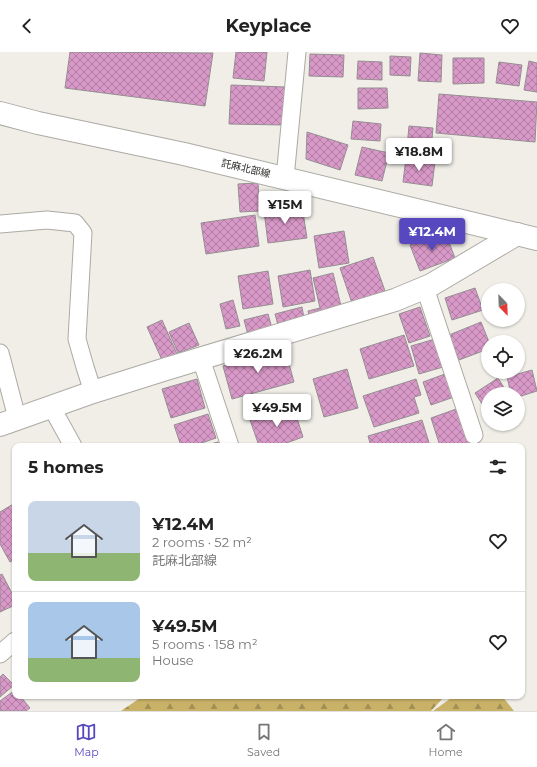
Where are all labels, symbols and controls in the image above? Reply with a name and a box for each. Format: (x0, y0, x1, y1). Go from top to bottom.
icon: back (16, 15, 38, 37)
text: Keyplace (226, 15, 311, 37)
icon: heart (499, 15, 521, 37)
pin: ¥18.8M (386, 138, 452, 172)
text: ¥18.8M (395, 143, 443, 159)
street label: 託麻北部線 (220, 157, 272, 180)
pin: ¥15M (261, 191, 309, 225)
text: ¥15M (267, 196, 303, 212)
pin: ¥12.4M (399, 218, 465, 252)
text: ¥12.4M (408, 223, 456, 239)
north arrow (481, 283, 525, 327)
map controls (481, 283, 525, 431)
button: locate (481, 335, 525, 379)
pin: ¥26.2M (225, 340, 291, 374)
text: ¥26.2M (233, 345, 283, 361)
button: layers (481, 387, 525, 431)
pin: ¥49.5M (244, 394, 310, 428)
text: ¥49.5M (252, 399, 302, 415)
icon: filters (487, 456, 509, 478)
text: 5 homes (28, 457, 104, 477)
text: ¥12.4M (152, 514, 214, 534)
icon: home (60, 517, 108, 565)
icon: heart (487, 530, 509, 552)
text: 2 rooms · 52 m² (152, 534, 252, 550)
text: 託麻北部線 (152, 552, 217, 568)
text: ¥49.5M (152, 616, 217, 636)
icon: home (60, 618, 108, 666)
icon: heart (487, 631, 509, 653)
text: 5 rooms · 158 m² (152, 636, 257, 652)
text: House (152, 652, 194, 668)
tab: Map (74, 721, 99, 759)
tab: Saved (247, 721, 280, 759)
tab: Home (429, 721, 463, 759)

